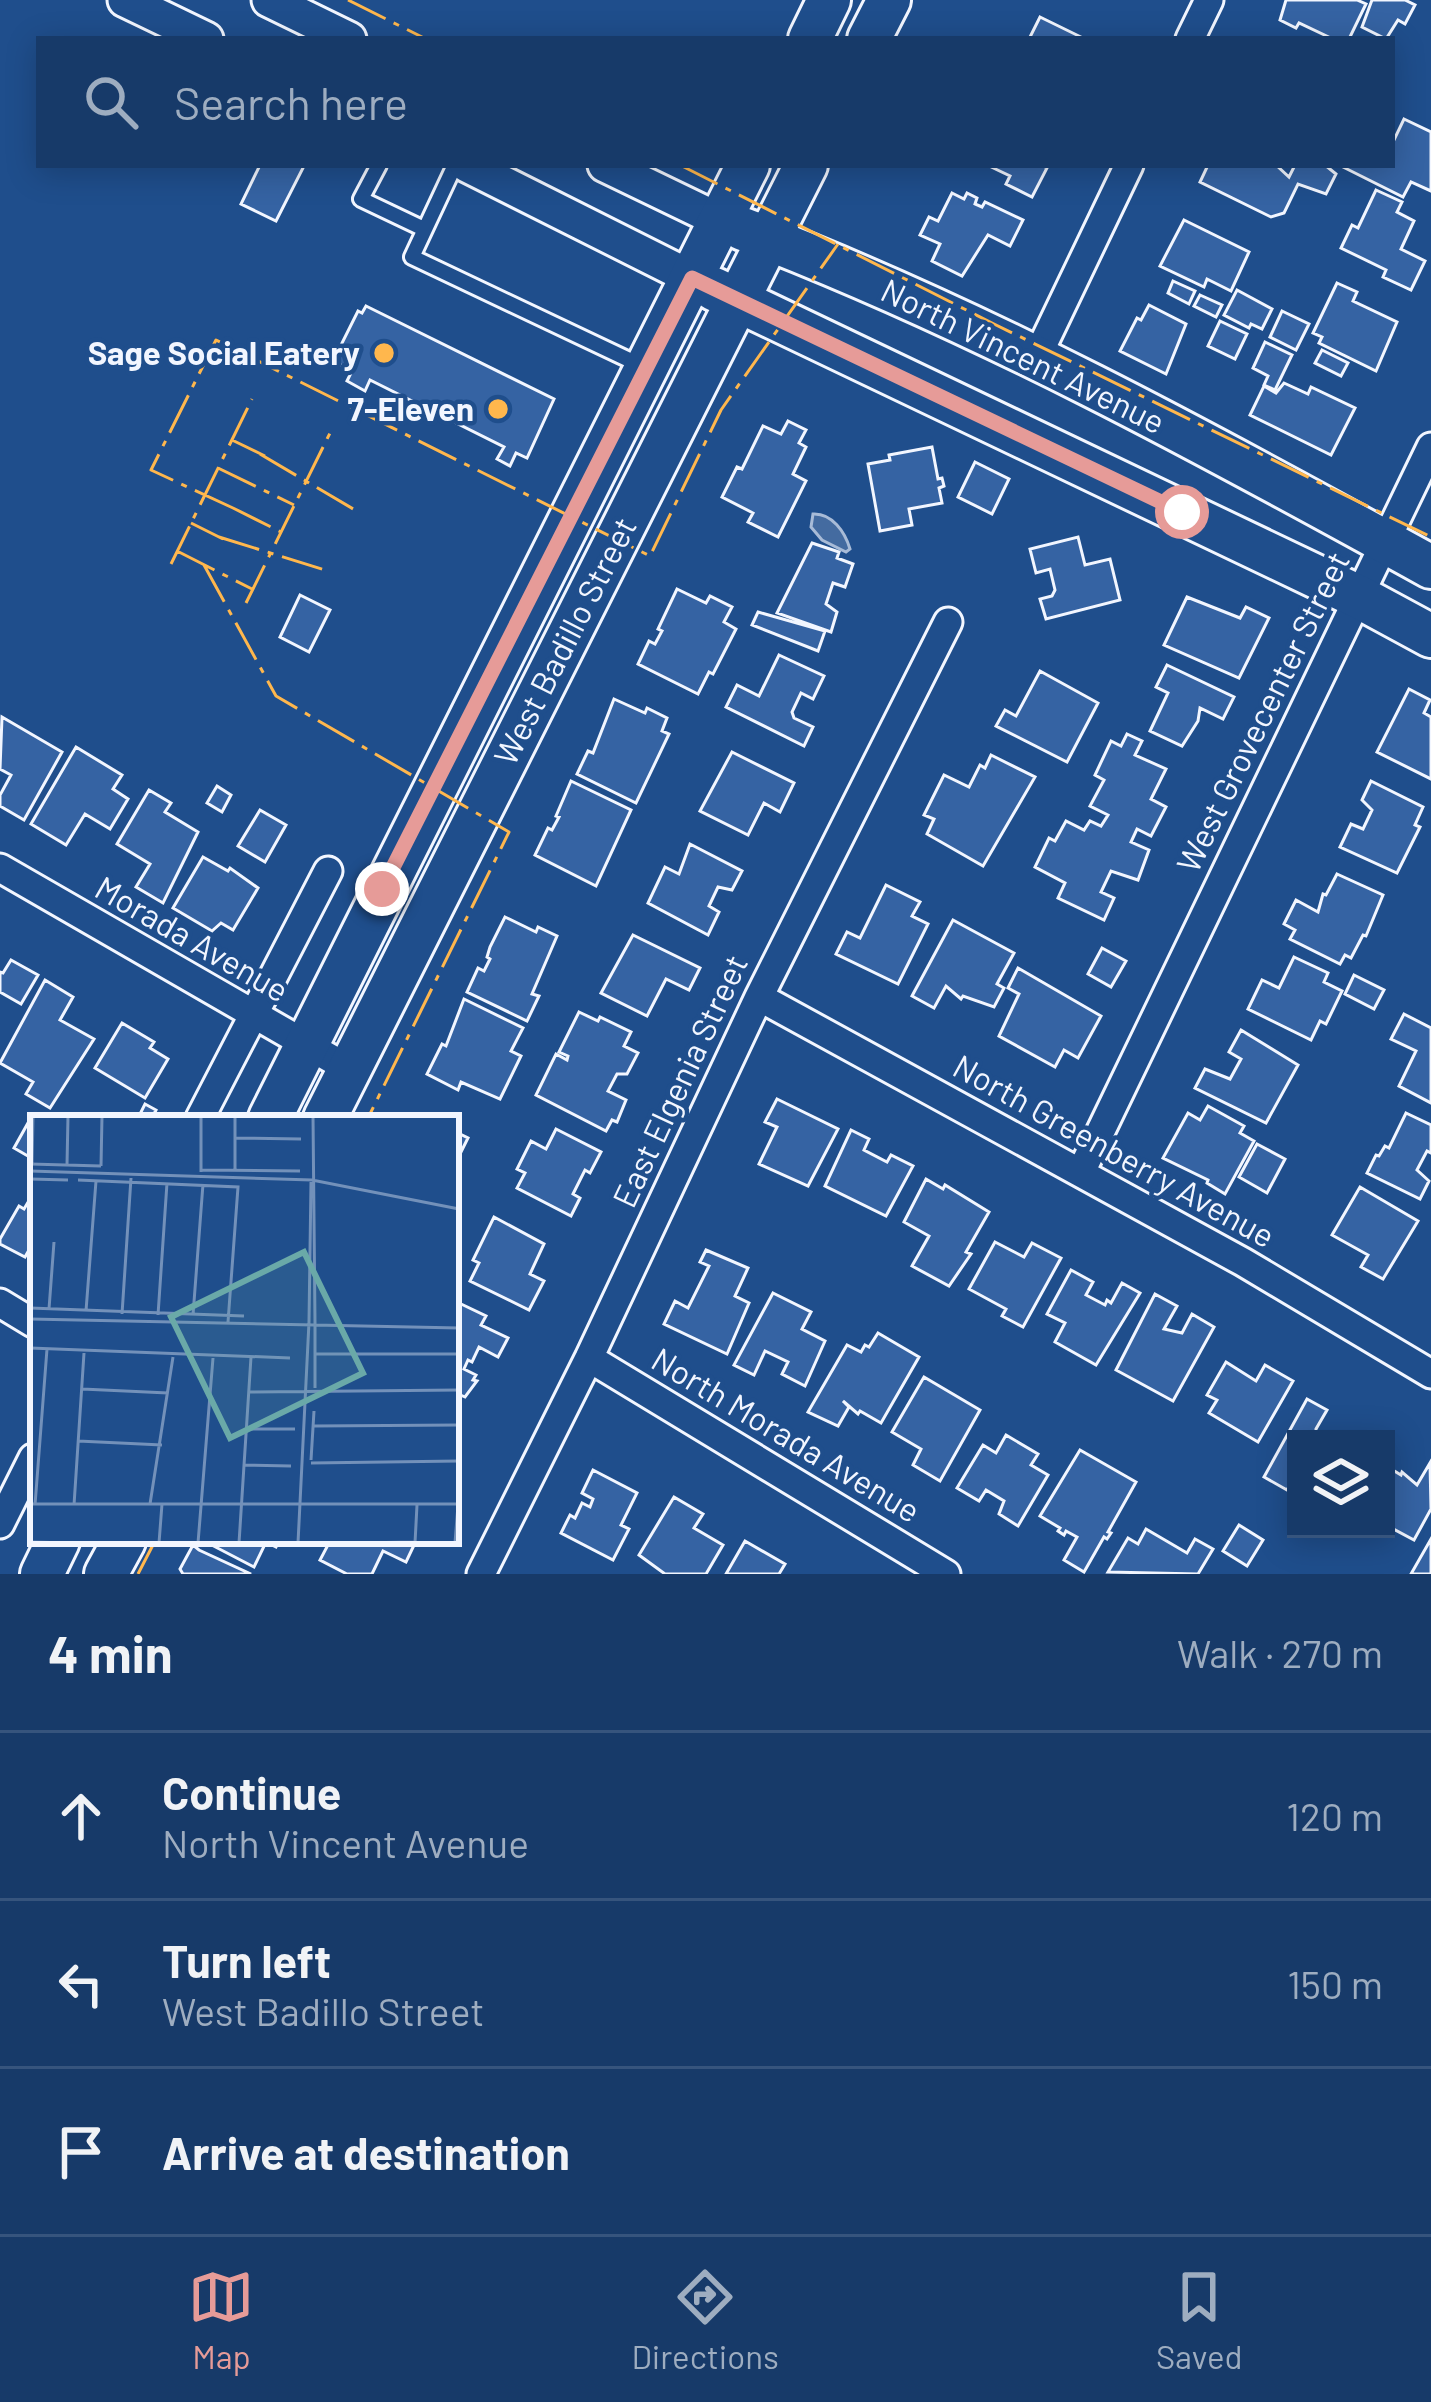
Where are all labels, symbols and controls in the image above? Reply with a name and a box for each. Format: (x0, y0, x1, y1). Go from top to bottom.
search box (36, 36, 1395, 168)
icon: search (78, 69, 144, 135)
text: Search here (174, 75, 408, 129)
street label: North Vincent Avenue (875, 269, 1172, 441)
place label: Sage Social Eatery (88, 332, 360, 372)
marker: Sage Social Eatery (371, 340, 397, 366)
place label: 7-Eleven (348, 388, 474, 428)
marker: 7-Eleven (485, 396, 511, 422)
route start (1155, 485, 1209, 539)
street label: West Badillo Street (484, 510, 644, 771)
street label: West Grovecenter Street (1167, 545, 1357, 878)
route end (355, 862, 409, 916)
street label: Morada Avenue (89, 867, 296, 1010)
street label: East Elgenia Street (603, 948, 755, 1213)
street label: North Greenberry Avenue (947, 1045, 1282, 1255)
inset map (30, 1115, 459, 1544)
street label: North Morada Avenue (645, 1338, 928, 1530)
map controls (1287, 1430, 1395, 1538)
button: layers (1287, 1430, 1395, 1538)
text: 4 min (48, 1622, 173, 1683)
text: Walk · 270 m (1177, 1629, 1383, 1676)
text: Continue (162, 1765, 341, 1819)
icon: ahead (48, 1783, 114, 1849)
text: 120 m (1286, 1792, 1383, 1839)
text: North Vincent Avenue (162, 1819, 529, 1866)
text: Turn left (162, 1933, 331, 1987)
icon: left (48, 1951, 114, 2017)
text: 150 m (1287, 1960, 1383, 2007)
text: West Badillo Street (162, 1987, 484, 2034)
icon: arrive (48, 2119, 114, 2185)
text: Arrive at destination (162, 2125, 570, 2179)
tab: Map (188, 2264, 254, 2376)
tab: Directions (631, 2264, 779, 2376)
tab: Saved (1156, 2264, 1243, 2376)

